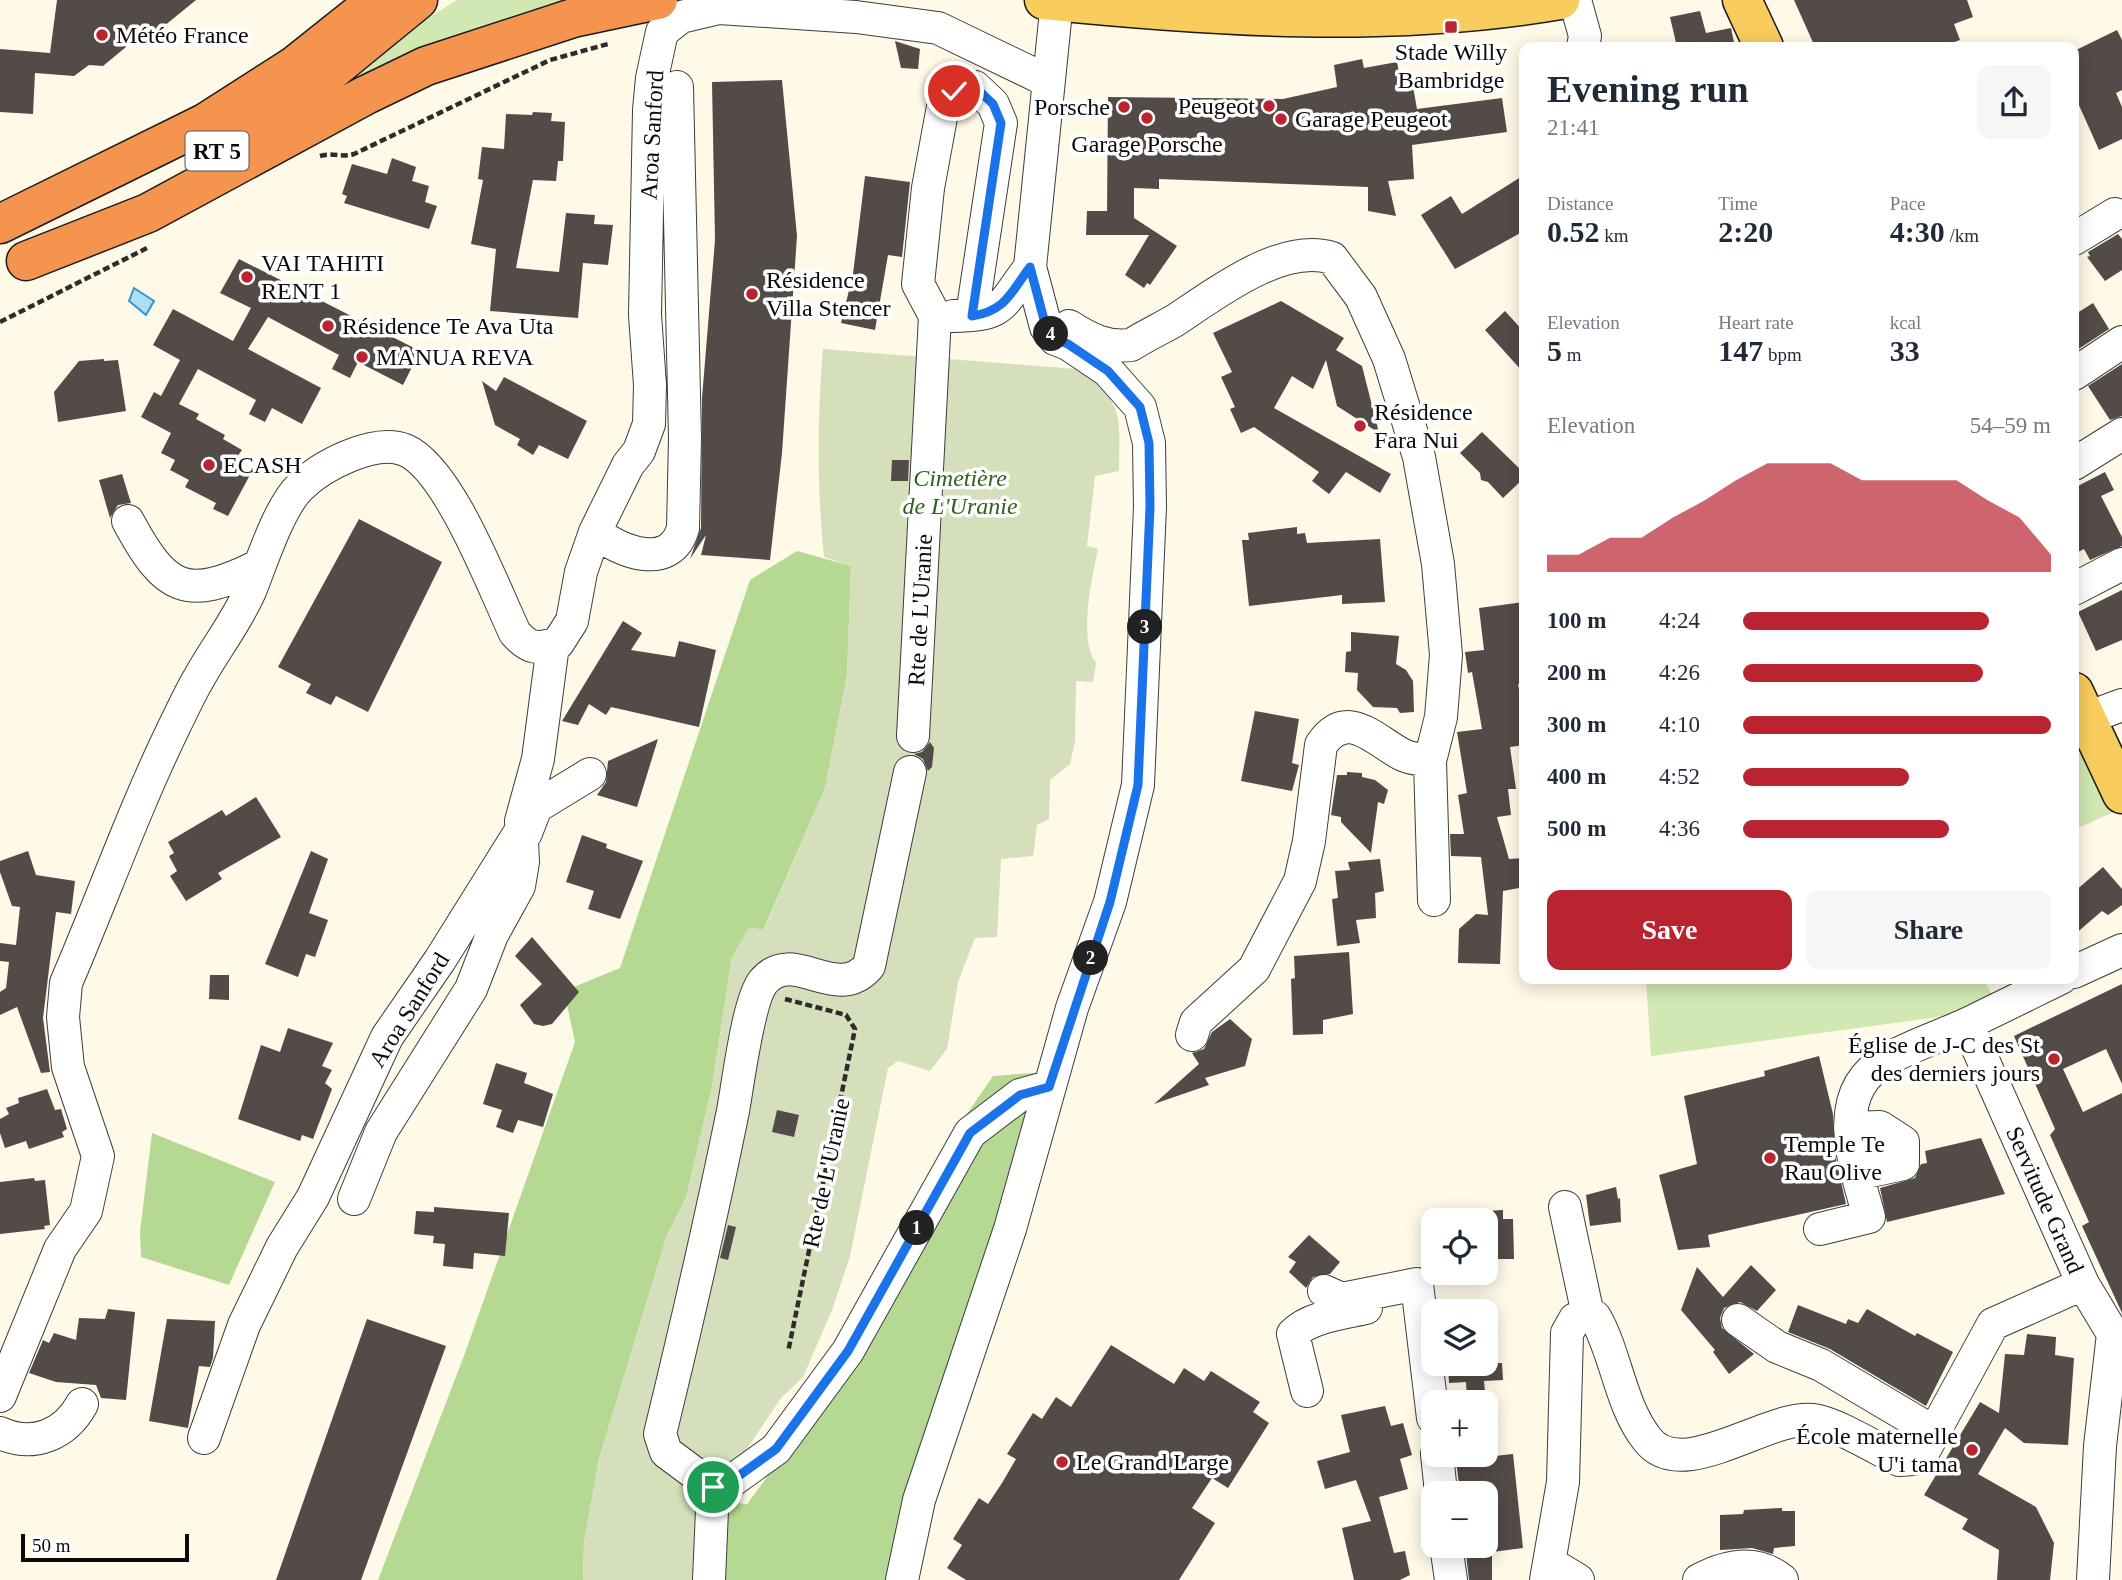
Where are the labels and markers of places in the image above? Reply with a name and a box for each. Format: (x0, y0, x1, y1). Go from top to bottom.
marker: Stade Willy Bambridge (1443, 19, 1459, 35)
place label: Météo France (116, 22, 249, 48)
marker: Météo France (94, 27, 110, 43)
place label: Stade Willy Bambridge (1395, 39, 1507, 93)
pin (924, 61, 984, 121)
place label: Peugeot (1178, 93, 1255, 119)
place label: Porsche (1034, 94, 1110, 120)
marker: Peugeot (1261, 98, 1277, 114)
marker: Porsche (1116, 99, 1132, 115)
place label: Garage Peugeot (1295, 106, 1448, 132)
marker: Garage Porsche (1139, 110, 1155, 126)
marker: Garage Peugeot (1273, 111, 1289, 127)
place label: Garage Porsche (1071, 131, 1223, 157)
place label: VAI TAHITI RENT 1 (261, 250, 384, 304)
place label: Résidence Villa Stencer (766, 267, 891, 321)
marker: VAI TAHITI RENT 1 (239, 269, 255, 285)
marker: Résidence Villa Stencer (744, 286, 760, 302)
place label: Résidence Te Ava Uta (342, 313, 554, 339)
pin: 4 (1034, 316, 1068, 352)
marker: Résidence Te Ava Uta (320, 318, 336, 334)
place label: MANUA REVA (376, 344, 534, 370)
marker: MANUA REVA (354, 349, 370, 365)
place label: Résidence Fara Nui (1374, 399, 1473, 453)
marker: Résidence Fara Nui (1352, 418, 1368, 434)
place label: ECASH (223, 452, 302, 478)
marker: ECASH (201, 457, 217, 473)
pin: 3 (1128, 610, 1162, 644)
pin: 2 (1074, 940, 1108, 976)
place label: Église de J-C des St des derniers jours (1848, 1032, 2040, 1086)
marker: Église de J-C des St des derniers jours (2046, 1051, 2062, 1067)
place label: Temple Te Rau Olive (1784, 1131, 1885, 1185)
marker: Temple Te Rau Olive (1762, 1150, 1778, 1166)
pin: 1 (900, 1210, 934, 1246)
place label: École maternelle U'i tama (1796, 1423, 1958, 1477)
marker: École maternelle U'i tama (1964, 1442, 1980, 1458)
place label: Le Grand Large (1076, 1449, 1229, 1475)
marker: Le Grand Large (1054, 1454, 1070, 1470)
pin (683, 1457, 743, 1517)

